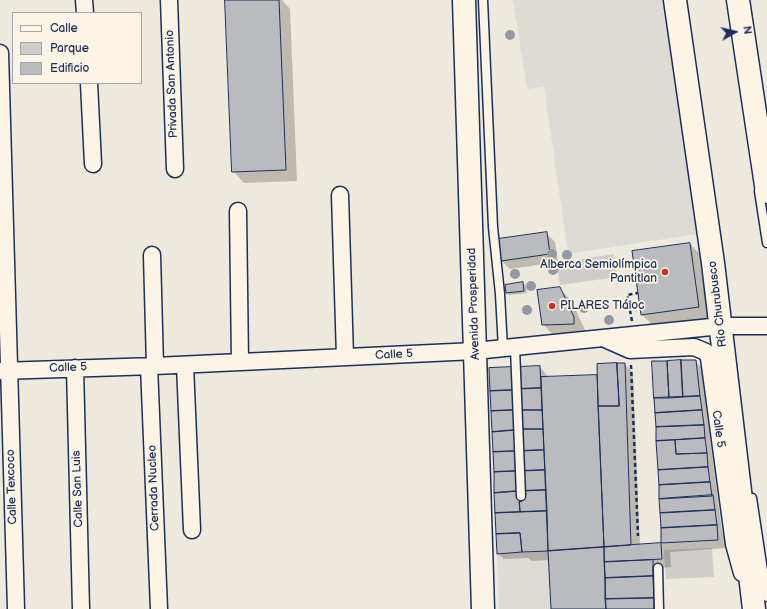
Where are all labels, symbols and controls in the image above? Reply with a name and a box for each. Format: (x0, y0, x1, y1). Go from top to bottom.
legend (12, 12, 142, 84)
north arrow (715, 12, 755, 52)
text: Calle (50, 21, 78, 36)
text: N (740, 25, 754, 35)
street label: Privada San Antonio (163, 30, 181, 138)
text: Parque (50, 41, 89, 56)
text: Edificio (50, 61, 89, 76)
street label: Avenida Prosperidad (465, 248, 483, 360)
place label: Alberca Semiolímpica Pantitlan (540, 258, 657, 286)
street label: Río Churubusco (706, 260, 730, 348)
marker: Alberca Semiolímpica Pantitlan (660, 267, 670, 277)
place label: PILARES Tláloc (560, 299, 645, 313)
marker: PILARES Tláloc (547, 301, 557, 311)
street label: Calle 5 (375, 347, 413, 363)
street label: Calle 5 (49, 360, 87, 376)
street label: Calle 5 (708, 409, 728, 449)
street label: Cerrada Nucleo (145, 445, 163, 531)
street label: Calle Texcoco (3, 449, 21, 525)
street label: Calle San Luis (69, 450, 87, 528)

